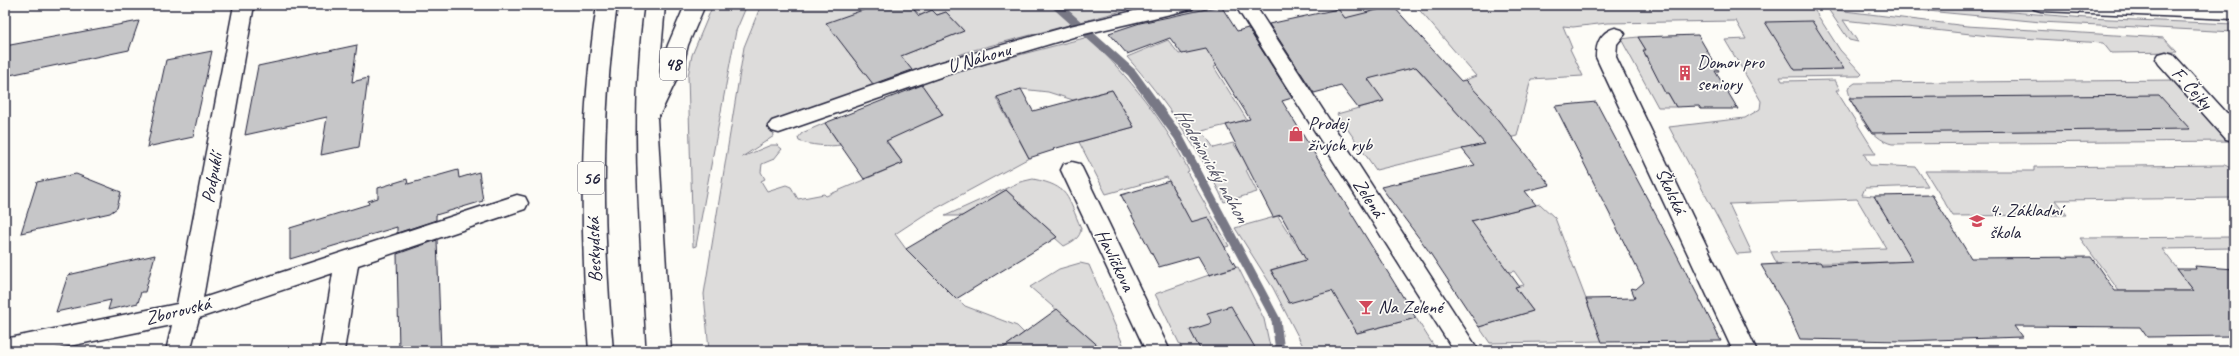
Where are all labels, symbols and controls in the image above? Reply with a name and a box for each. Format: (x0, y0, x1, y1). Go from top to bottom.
street label: U Náhonu (945, 37, 1015, 78)
road number: 48 (660, 48, 686, 80)
place label: Domov pro seniory (1697, 50, 1765, 96)
street label: F. Čejky (2166, 62, 2219, 115)
building icon: Domov pro seniory (1676, 64, 1694, 82)
water label: Hodoňovický náhon (1169, 103, 1256, 229)
place label: Prodej živých ryb (1308, 111, 1374, 157)
shop icon: Prodej živých ryb (1287, 125, 1305, 143)
street label: Podpuklí (196, 147, 229, 205)
road number: 56 (578, 162, 604, 194)
street label: Školská (1650, 164, 1693, 219)
street label: Zelená (1348, 174, 1391, 223)
place label: 4. Základní škola (1989, 198, 2067, 244)
school or university icon: 4. Základní škola (1968, 212, 1986, 230)
street label: Beskydská (581, 215, 607, 283)
street label: Havlíčkova (1090, 225, 1141, 296)
street label: Zborovská (143, 291, 215, 331)
place label: Na Zelené (1378, 295, 1445, 319)
bar icon: Na Zelené (1357, 298, 1375, 316)

